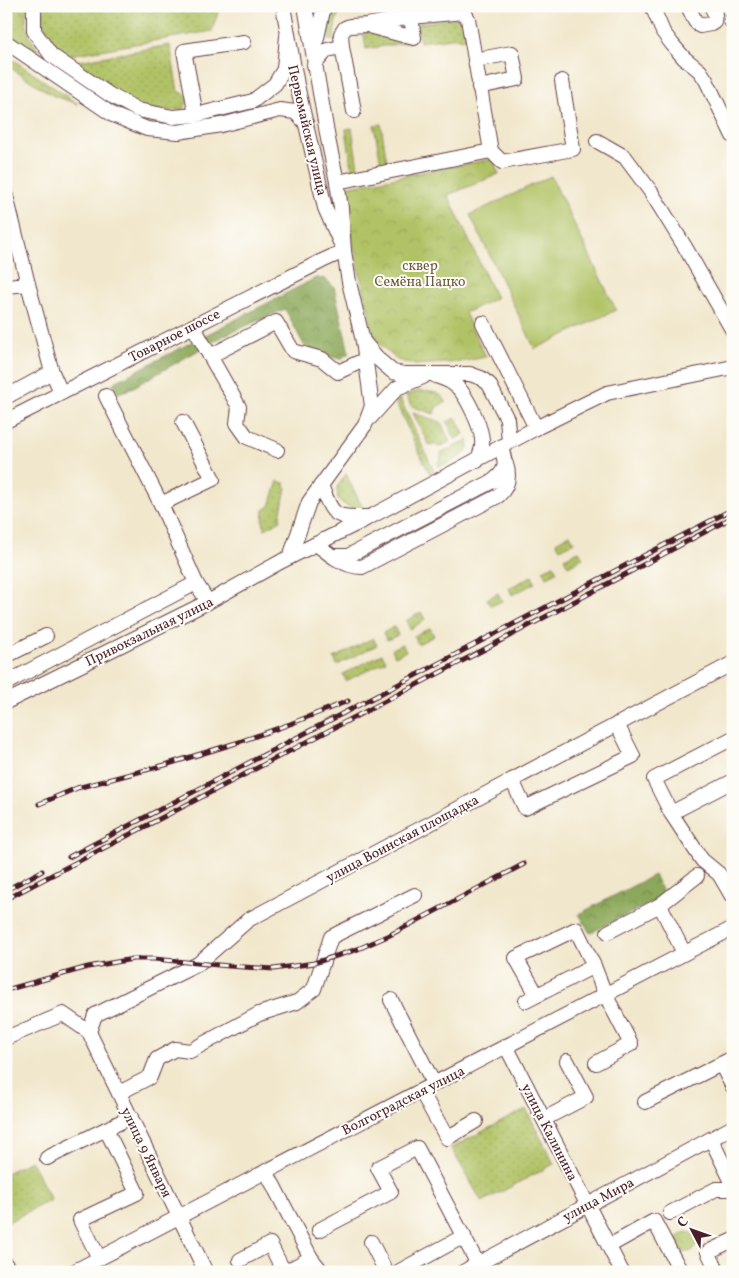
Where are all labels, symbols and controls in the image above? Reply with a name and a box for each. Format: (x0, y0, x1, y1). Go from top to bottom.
street label: Первомайская улица (282, 63, 331, 198)
park label: сквер Семёна Пацко (374, 257, 466, 292)
street label: Товарное шоссе (126, 305, 224, 367)
street label: Привокзальная улица (82, 593, 217, 672)
street label: улица Воинская площадка (323, 791, 482, 888)
street label: Волгоградская улица (339, 1062, 468, 1141)
street label: улица Калинина (516, 1081, 581, 1185)
street label: улица 9 Января (116, 1104, 176, 1201)
street label: улица Мира (560, 1174, 638, 1227)
north arrow (666, 1206, 716, 1256)
text: С (673, 1213, 693, 1232)

